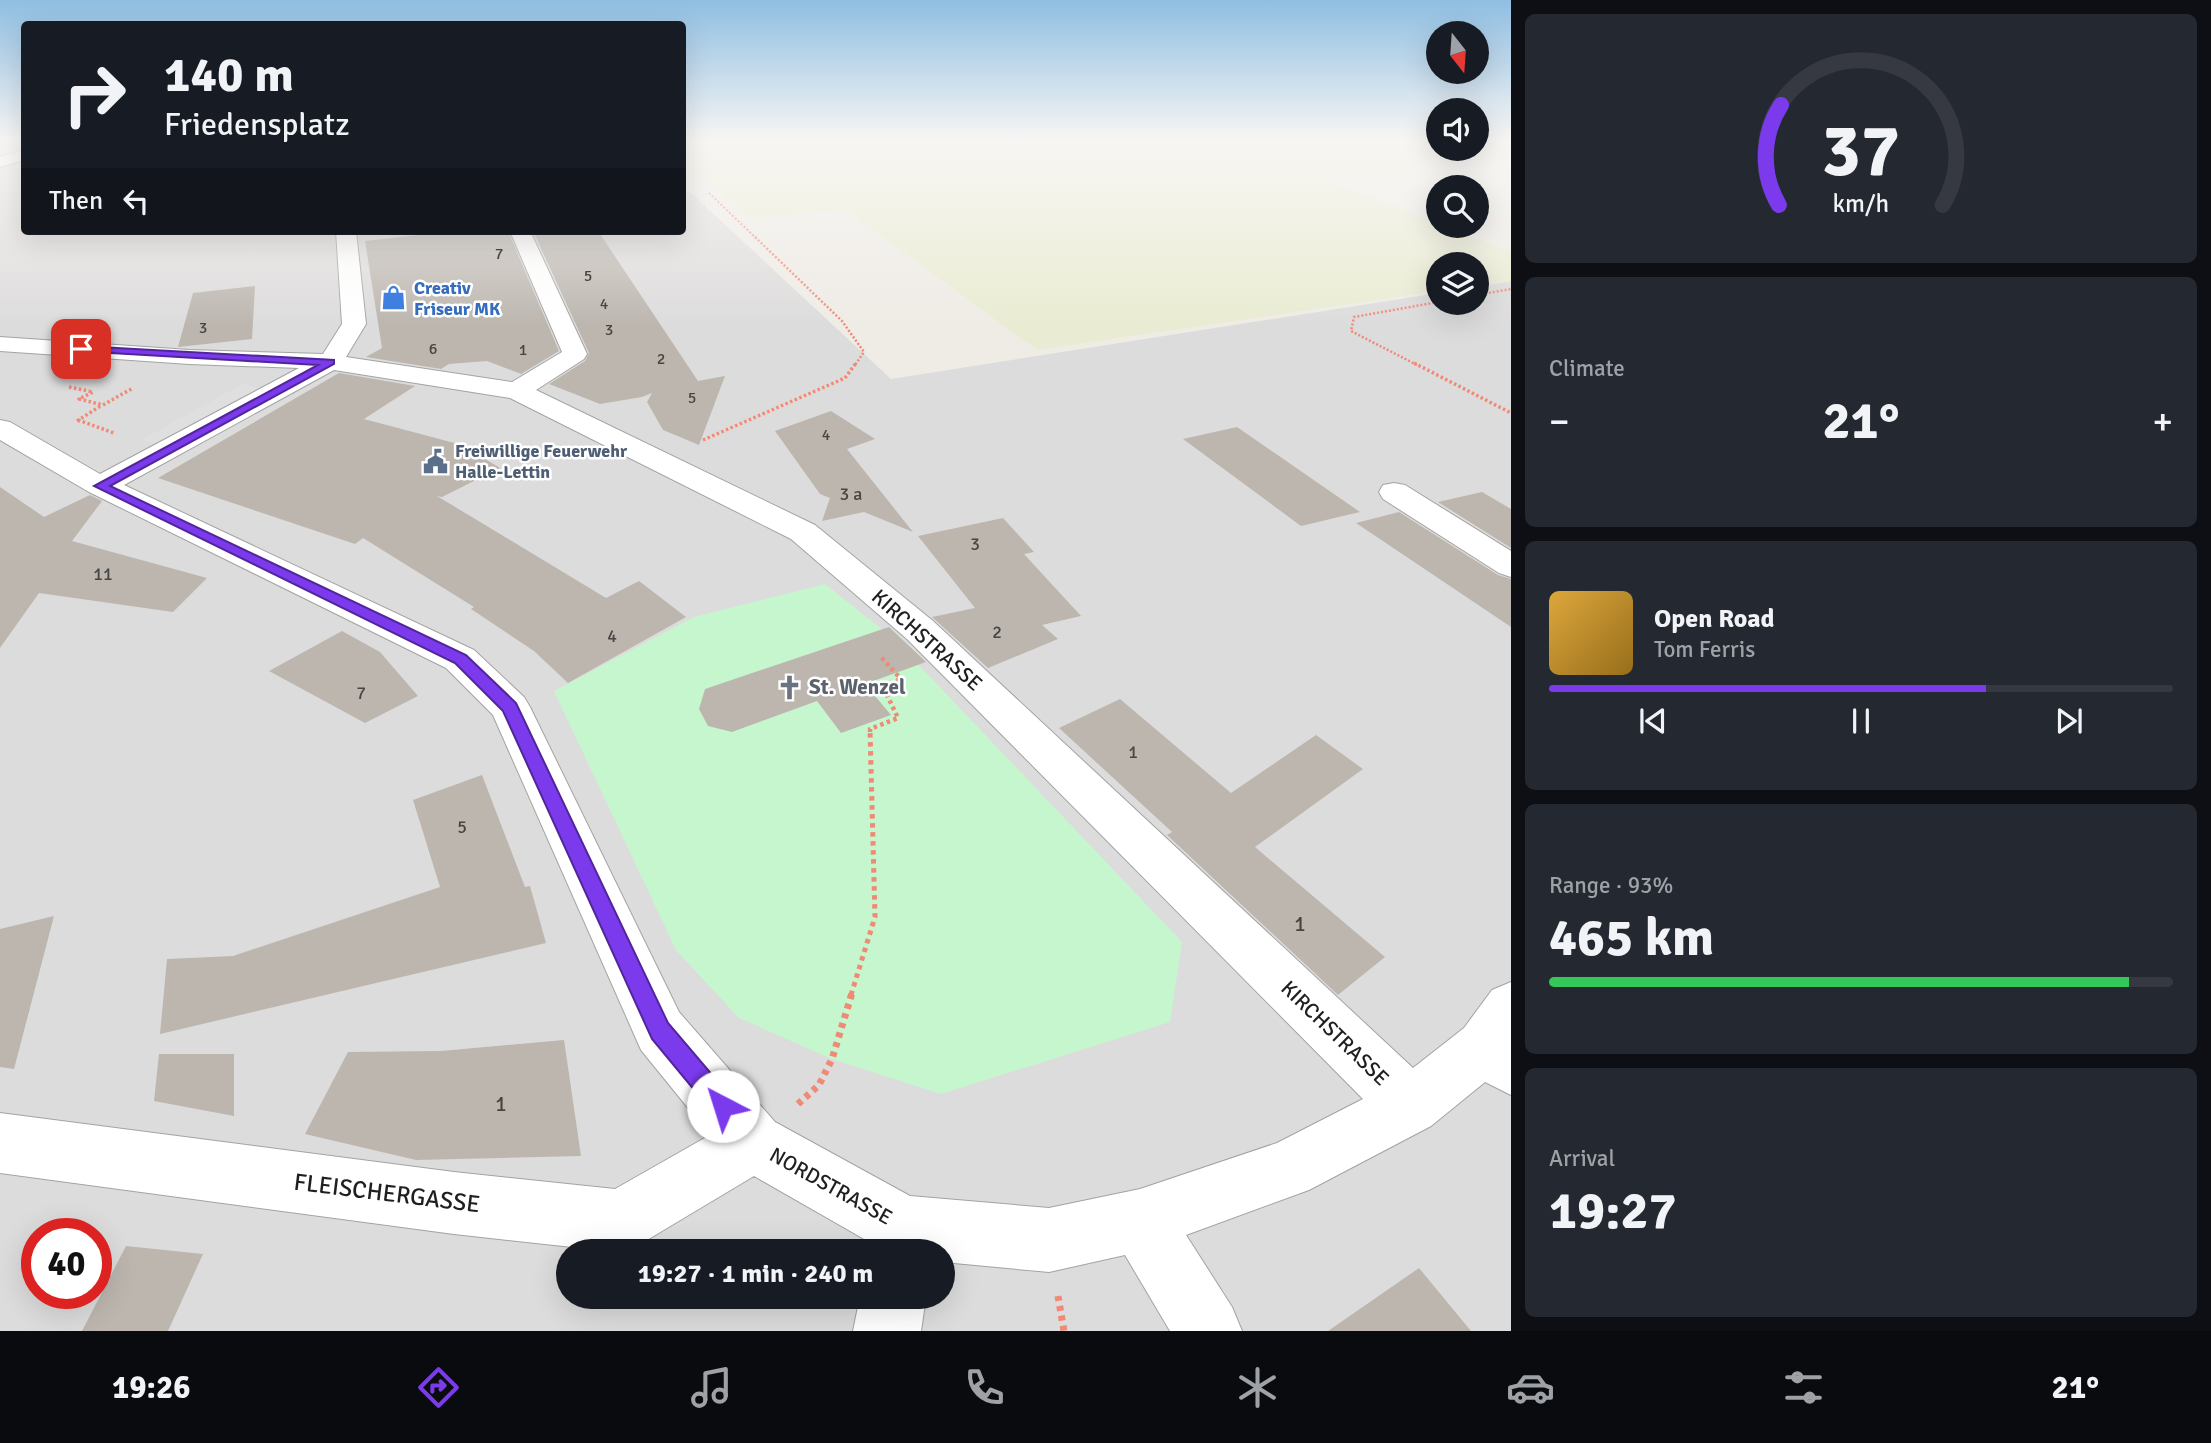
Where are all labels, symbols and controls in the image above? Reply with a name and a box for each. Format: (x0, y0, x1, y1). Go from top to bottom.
north arrow (1426, 21, 1489, 84)
map controls (1426, 21, 1489, 315)
text: 140 m (164, 45, 294, 105)
icon: right (49, 49, 140, 140)
button: sound (1426, 98, 1489, 161)
text: Friedensplatz (164, 105, 350, 144)
text: 37 (1822, 107, 1900, 196)
button: search (1426, 175, 1489, 238)
icon: left (117, 182, 155, 220)
text: Then (49, 185, 103, 217)
text: km/h (1833, 188, 1889, 219)
house number: 7 (495, 244, 503, 264)
button: layers (1426, 252, 1489, 315)
house number: 5 (584, 266, 592, 286)
place label: Creativ Friseur MK (414, 277, 501, 320)
shop icon: Creativ Friseur MK (380, 284, 408, 312)
house number: 4 (600, 294, 609, 314)
house number: 3 (199, 318, 207, 338)
pin (51, 319, 111, 379)
house number: 3 (605, 320, 613, 340)
icon: arrive (62, 330, 100, 368)
house number: 6 (429, 339, 437, 359)
house number: 1 (519, 340, 527, 360)
house number: 2 (657, 349, 665, 369)
text: Climate (1549, 354, 1625, 383)
house number: 5 (688, 388, 696, 408)
text: 21° (1823, 389, 1899, 453)
text: − (1549, 398, 1570, 445)
text: + (2152, 398, 2173, 445)
house number: 4 (822, 425, 831, 445)
place label: Freiwillige Feuerwehr Halle-Lettin (455, 440, 628, 483)
public building icon: Freiwillige Feuerwehr Halle-Lettin (421, 447, 449, 475)
house number: 3 a (840, 483, 862, 505)
house number: 3 (970, 533, 980, 555)
house number: 11 (93, 563, 113, 585)
street label: KIRCHSTRASSE (866, 584, 988, 696)
text: Open Road (1654, 603, 1775, 635)
house number: 2 (992, 621, 1002, 643)
house number: 4 (607, 625, 617, 647)
text: Tom Ferris (1654, 635, 1755, 664)
church icon: St. Wenzel (775, 673, 803, 701)
place label: St. Wenzel (809, 674, 906, 700)
house number: 7 (356, 682, 366, 704)
icon: previous (1634, 702, 1672, 740)
icon: pause (1842, 702, 1880, 740)
icon: next (2050, 702, 2088, 740)
house number: 1 (1128, 741, 1138, 763)
house number: 5 (457, 816, 467, 838)
text: Range · 93% (1549, 871, 1673, 900)
text: 465 km (1549, 906, 1714, 970)
house number: 1 (1294, 911, 1306, 937)
street label: KIRCHSTRASSE (1276, 975, 1394, 1091)
position arrow (686, 1069, 760, 1143)
house number: 1 (495, 1091, 507, 1117)
street label: NORDSTRASSE (765, 1142, 897, 1230)
text: Arrival (1549, 1144, 1615, 1173)
street label: FLEISCHERGASSE (292, 1167, 482, 1219)
text: 19:27 (1549, 1179, 1677, 1243)
speed limit sign: 40 (21, 1218, 112, 1309)
text: 19:27 · 1 min · 240 m (638, 1258, 873, 1290)
icon: directions (414, 1363, 463, 1412)
icon: music (687, 1363, 736, 1412)
icon: phone (960, 1363, 1009, 1412)
icon: climate (1233, 1363, 1282, 1412)
icon: car (1506, 1363, 1555, 1412)
icon: filters (1779, 1363, 1828, 1412)
text: 19:26 (112, 1368, 190, 1407)
text: 21° (2052, 1368, 2099, 1407)

